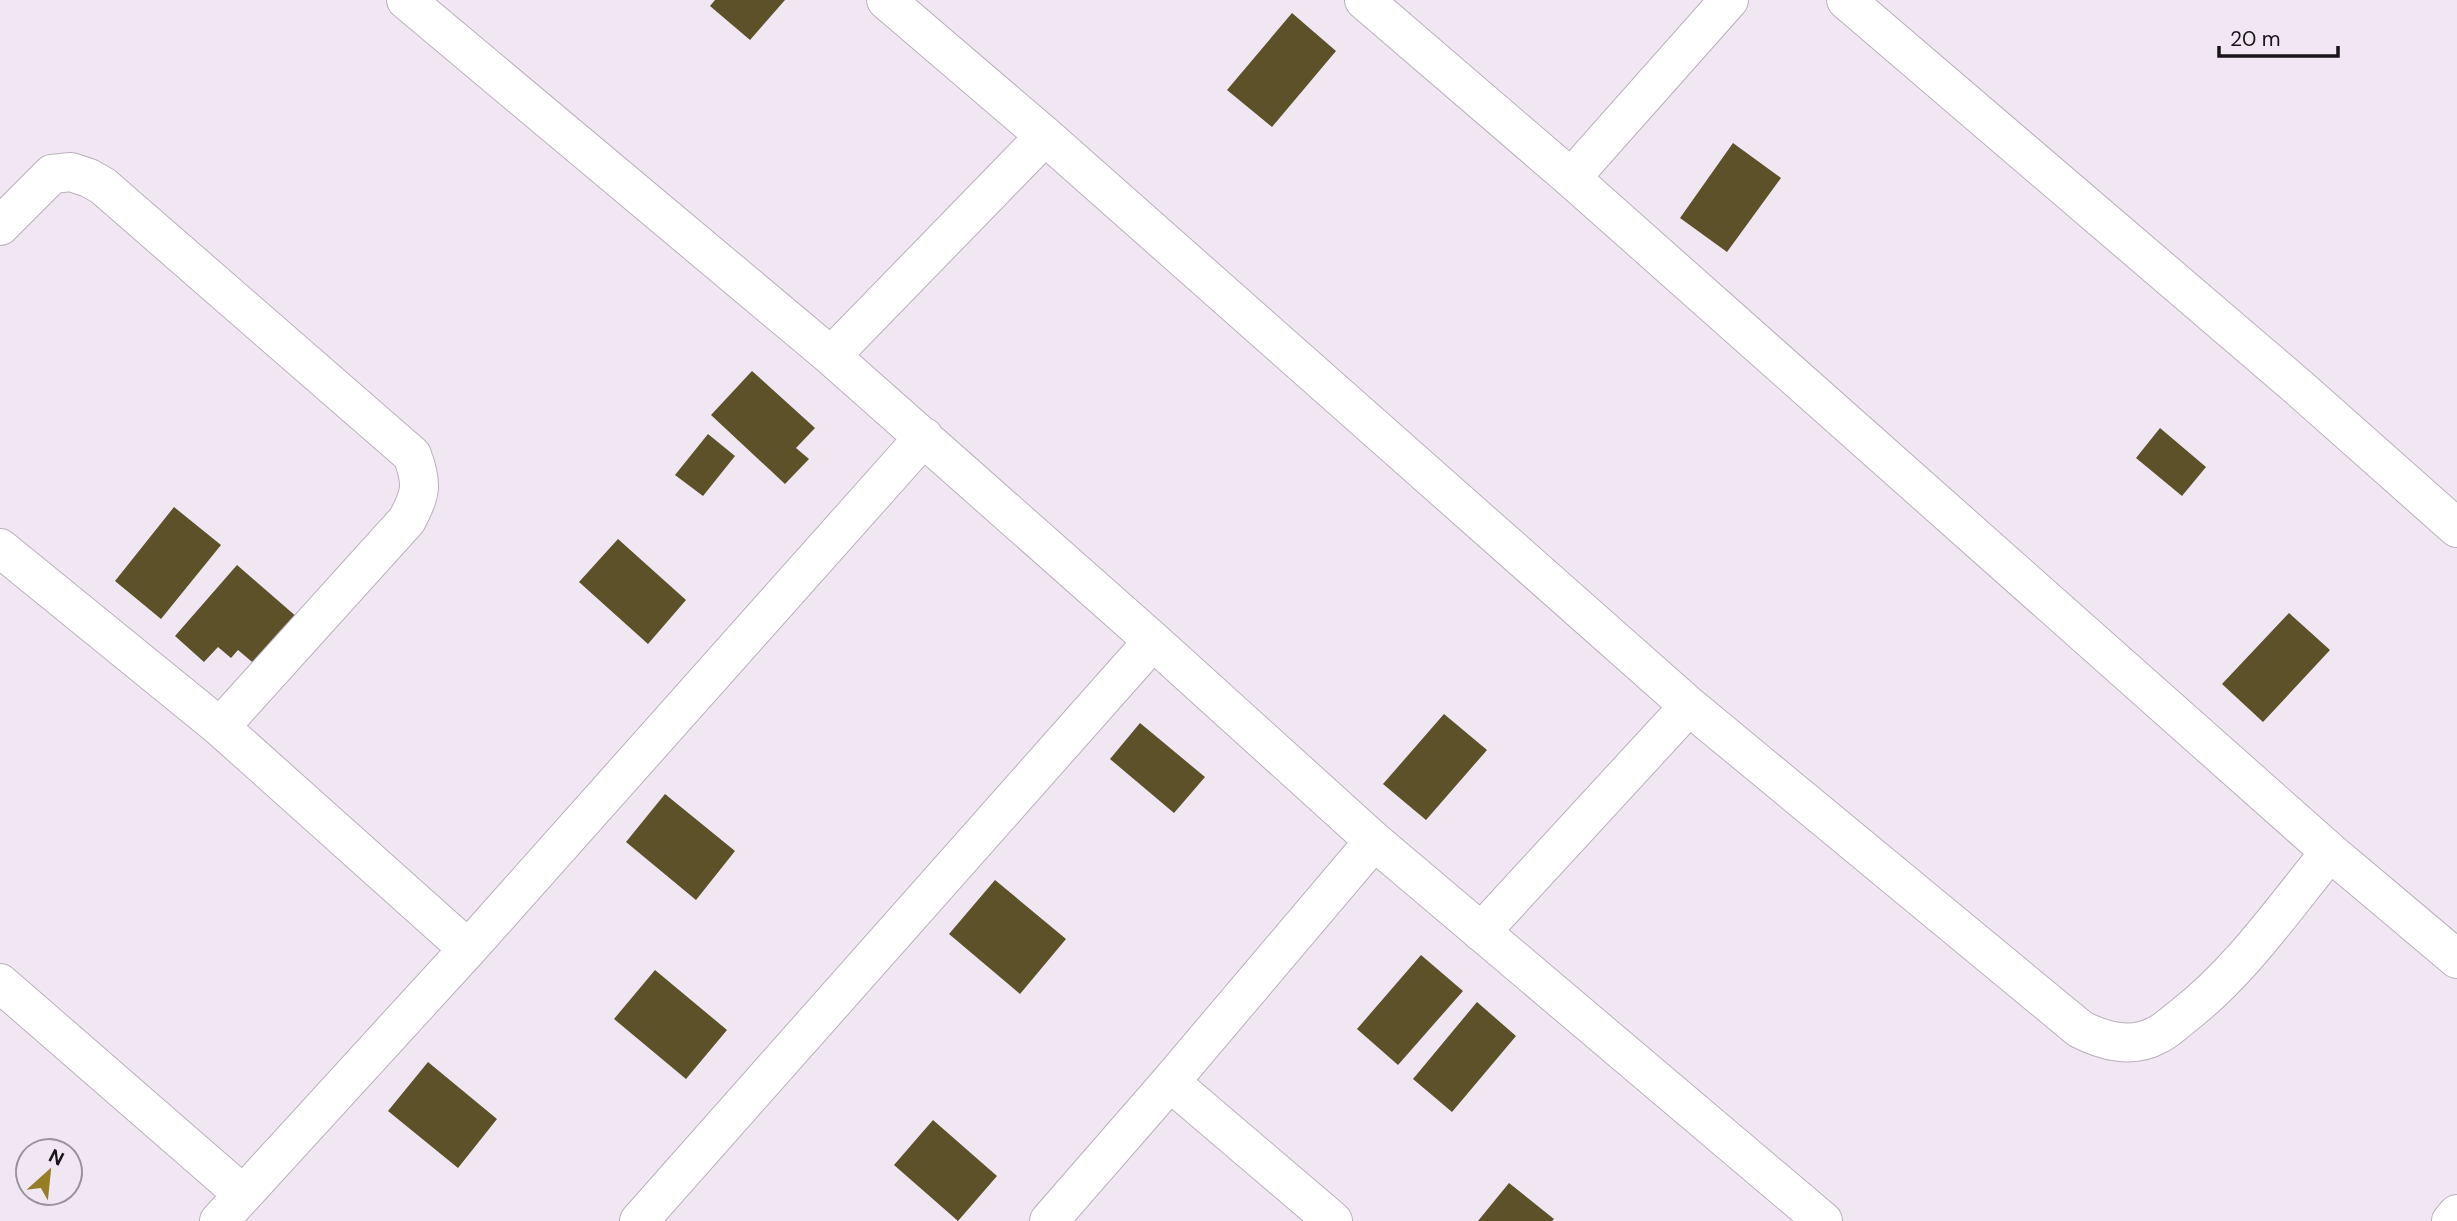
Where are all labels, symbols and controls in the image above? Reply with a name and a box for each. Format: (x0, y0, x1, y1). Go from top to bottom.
scale bar (2219, 14, 2338, 58)
text: 20 m (2230, 25, 2281, 53)
north arrow (14, 1137, 84, 1207)
text: N (45, 1143, 68, 1172)

